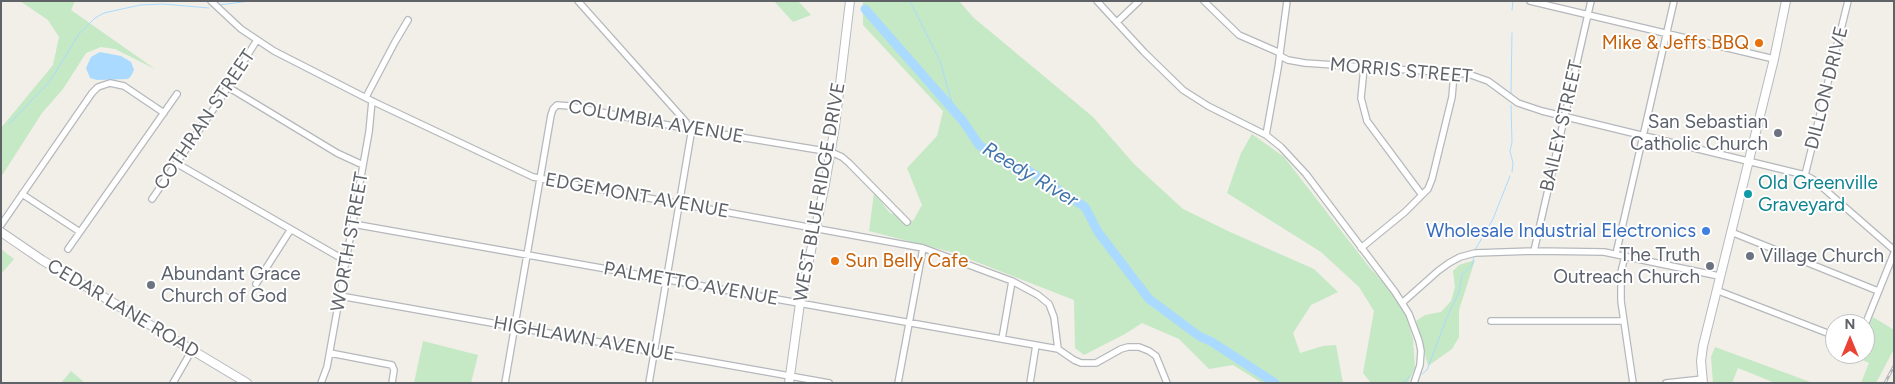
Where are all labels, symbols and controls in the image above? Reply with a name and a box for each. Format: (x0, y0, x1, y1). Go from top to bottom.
street label: DILLON DRIVE (1801, 24, 1853, 152)
place label: Mike & Jeffs BBQ (1602, 32, 1749, 54)
marker: Mike & Jeffs BBQ (1753, 37, 1765, 49)
street label: COTHRAN STREET (150, 46, 260, 194)
street label: MORRIS STREET (1329, 53, 1473, 89)
street label: BAILEY STREET (1536, 58, 1588, 194)
street label: WEST BLUE RIDGE DRIVE (789, 81, 851, 303)
street label: COLUMBIA AVENUE (566, 95, 746, 149)
place label: San Sebastian Catholic Church (1630, 111, 1768, 155)
marker: San Sebastian Catholic Church (1772, 127, 1784, 139)
water label: Reedy River (978, 137, 1082, 213)
street label: EDGEMONT AVENUE (543, 169, 731, 223)
street label: WORTH STREET (327, 170, 373, 314)
place label: Old Greenville Graveyard (1758, 172, 1878, 216)
marker: Old Greenville Graveyard (1742, 188, 1754, 200)
place label: Wholesale Industrial Electronics (1426, 220, 1696, 242)
marker: Wholesale Industrial Electronics (1700, 225, 1712, 237)
place label: The Truth Outreach Church (1553, 244, 1700, 288)
place label: Village Church (1760, 245, 1884, 267)
place label: Sun Belly Cafe (845, 250, 968, 272)
marker: Village Church (1744, 250, 1756, 262)
street label: CEDAR LANE ROAD (43, 255, 203, 363)
marker: Sun Belly Cafe (829, 255, 841, 267)
street label: PALMETTO AVENUE (602, 257, 780, 311)
marker: The Truth Outreach Church (1704, 260, 1716, 272)
place label: Abundant Grace Church of God (161, 263, 301, 307)
marker: Abundant Grace Church of God (145, 279, 157, 291)
street label: HIGHLAWN AVENUE (492, 312, 676, 366)
north arrow (1825, 314, 1875, 364)
text: N (1845, 316, 1855, 333)

